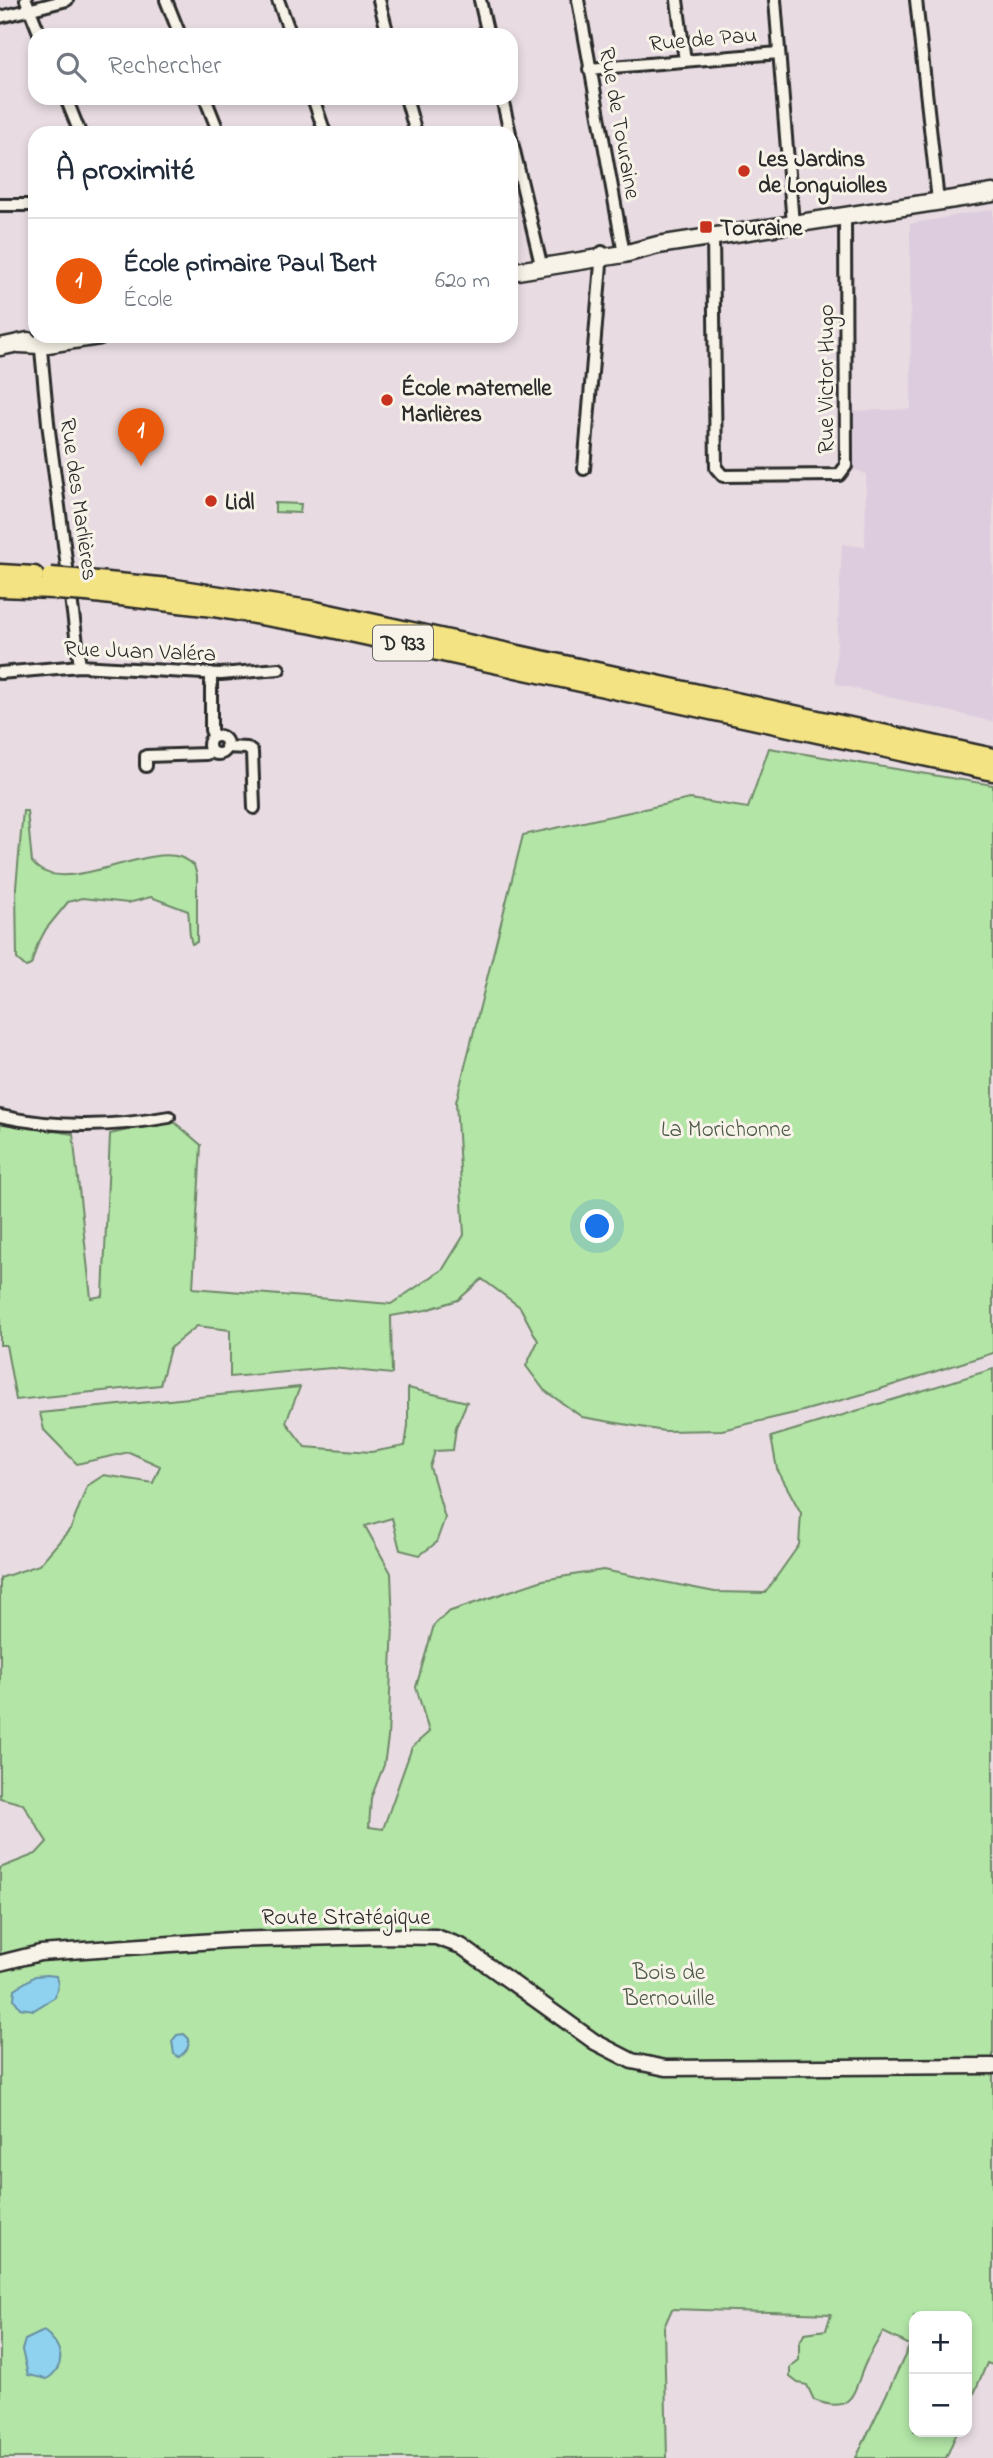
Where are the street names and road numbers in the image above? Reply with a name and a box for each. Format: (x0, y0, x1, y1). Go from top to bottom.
street label: Rue de Pau (648, 19, 759, 62)
street label: Rue de Touraine (589, 45, 648, 203)
street label: Rue Victor Hugo (811, 304, 845, 454)
street label: Rue des Marlières (50, 416, 105, 583)
road number: D 933 (373, 626, 433, 660)
street label: Rue Juan Valéra (63, 633, 217, 672)
street label: Route Stratégique (261, 1902, 431, 1936)

